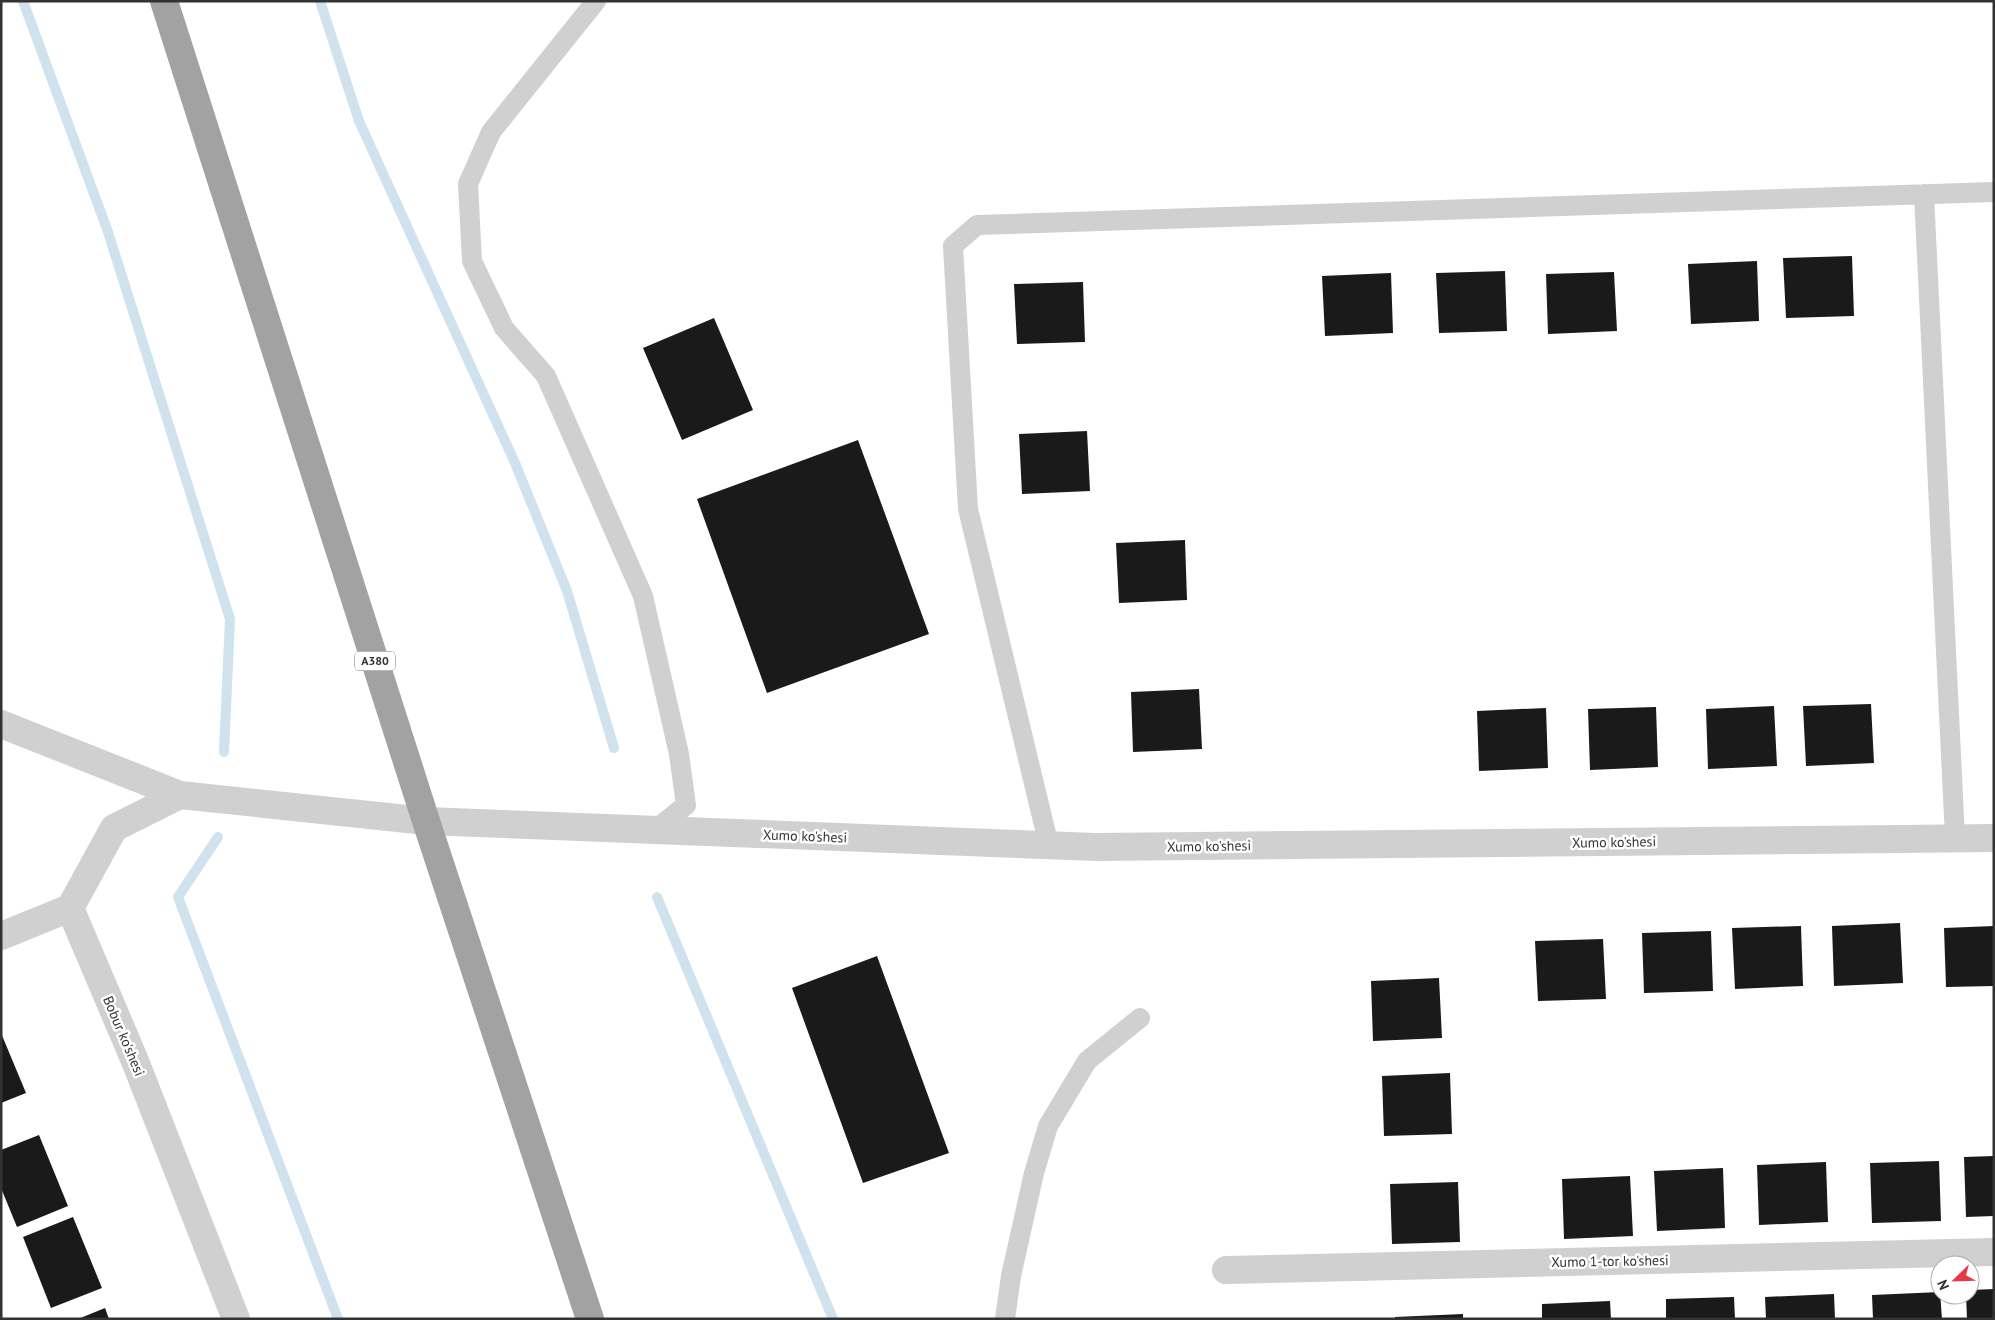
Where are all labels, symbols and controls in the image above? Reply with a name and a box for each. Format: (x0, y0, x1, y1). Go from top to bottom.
road number: A380 (355, 651, 395, 670)
street label: Xumo ko'shesi (763, 826, 847, 846)
street label: Xumo ko'shesi (1572, 832, 1656, 852)
street label: Xumo ko'shesi (1167, 836, 1251, 856)
street label: Bobur ko'shesi (99, 993, 149, 1079)
street label: Xumo 1-tor ko'shesi (1551, 1251, 1669, 1271)
north arrow (1930, 1255, 1980, 1305)
text: N (1933, 1277, 1953, 1293)

